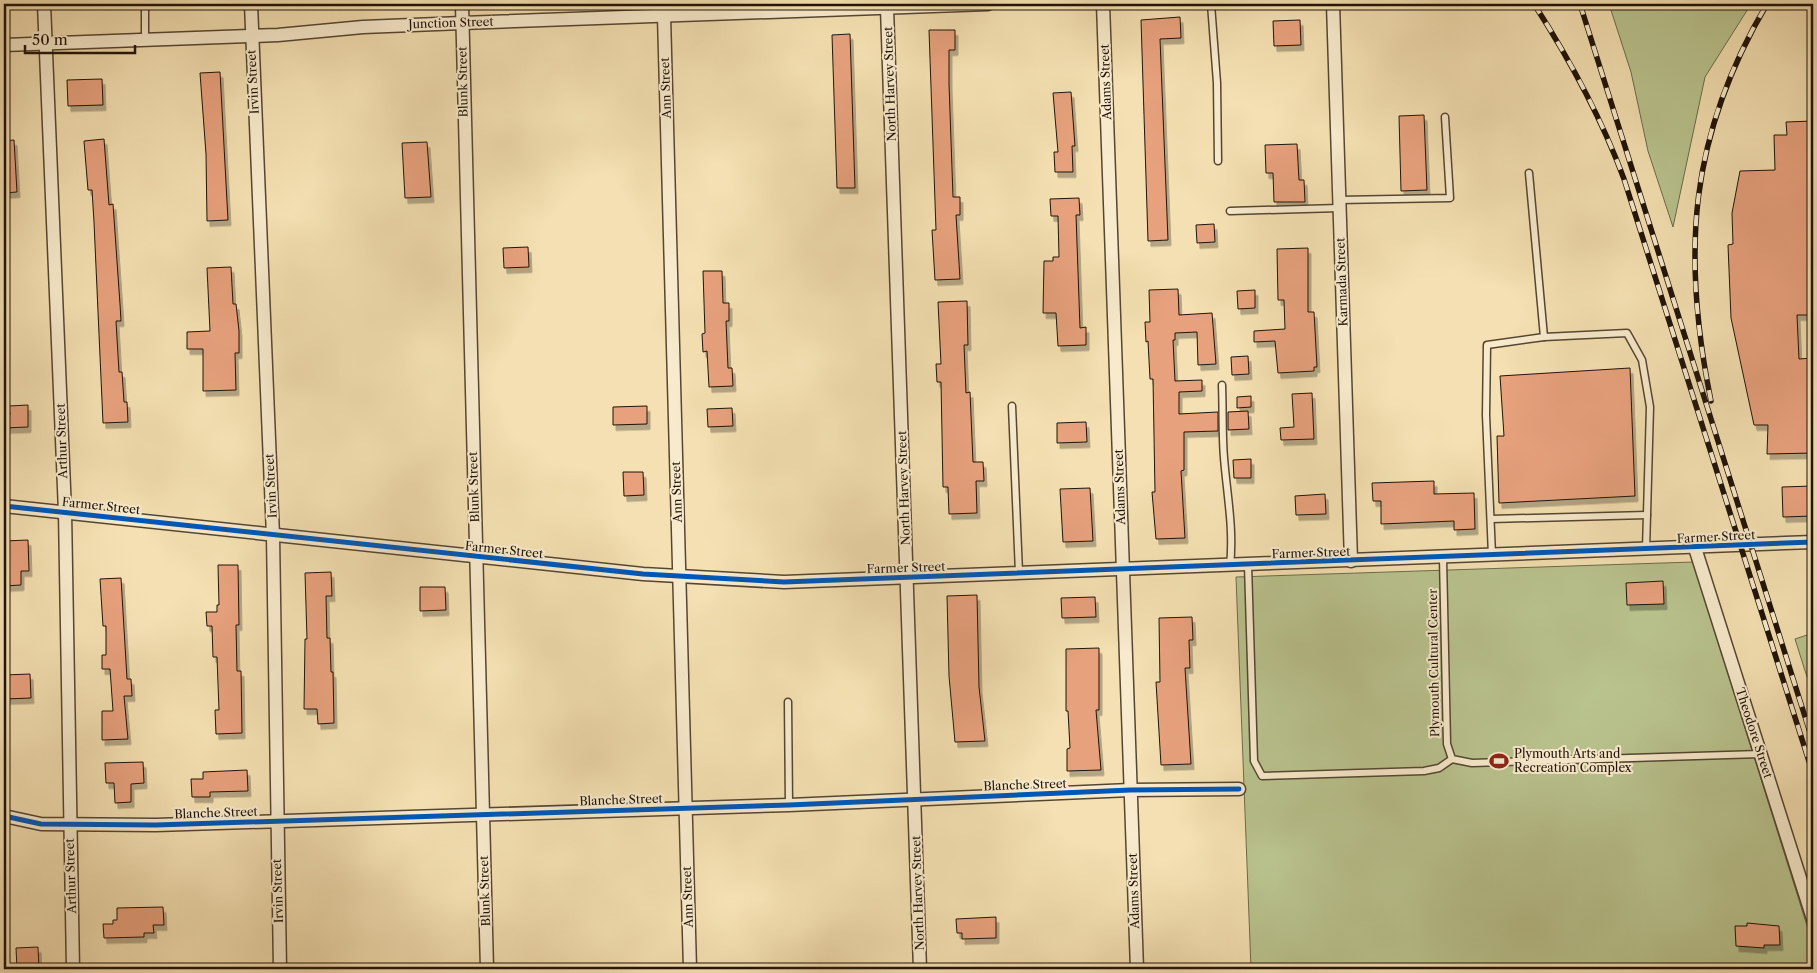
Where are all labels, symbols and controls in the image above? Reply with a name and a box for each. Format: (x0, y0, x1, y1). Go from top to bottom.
street label: Junction Street (406, 13, 495, 32)
scale bar (25, 22, 135, 54)
street label: North Harvey Street (880, 26, 899, 142)
text: 50 m (32, 30, 68, 49)
street label: Adams Street (1097, 43, 1114, 121)
street label: Blunk Street (454, 46, 471, 117)
street label: Irvin Street (243, 49, 262, 115)
street label: Ann Street (657, 56, 674, 120)
street label: Karmada Street (1332, 237, 1351, 327)
street label: Arthur Street (53, 402, 70, 480)
street label: North Harvey Street (894, 430, 913, 546)
street label: Adams Street (1111, 448, 1128, 526)
street label: Blunk Street (465, 451, 482, 523)
street label: Irvin Street (261, 453, 280, 519)
street label: Ann Street (668, 460, 685, 524)
street label: Farmer Street (61, 494, 142, 517)
street label: Farmer Street (1676, 527, 1756, 546)
street label: Farmer Street (464, 538, 545, 561)
street label: Farmer Street (1271, 544, 1351, 561)
street label: Farmer Street (866, 559, 946, 576)
street label: Plymouth Cultural Center (1425, 589, 1442, 737)
street label: Theodore Street (1733, 686, 1776, 781)
place label: Plymouth Arts and Recreation Complex (1514, 746, 1632, 775)
sports icon: Plymouth Arts and Recreation Complex (1488, 750, 1510, 772)
street label: Blanche Street (983, 776, 1068, 793)
street label: Blanche Street (579, 791, 664, 808)
street label: Blanche Street (174, 804, 259, 821)
street label: North Harvey Street (908, 835, 927, 951)
street label: Arthur Street (62, 837, 79, 915)
street label: Adams Street (1125, 852, 1142, 930)
street label: Blunk Street (476, 855, 493, 927)
street label: Irvin Street (269, 858, 286, 923)
street label: Ann Street (679, 865, 696, 929)

